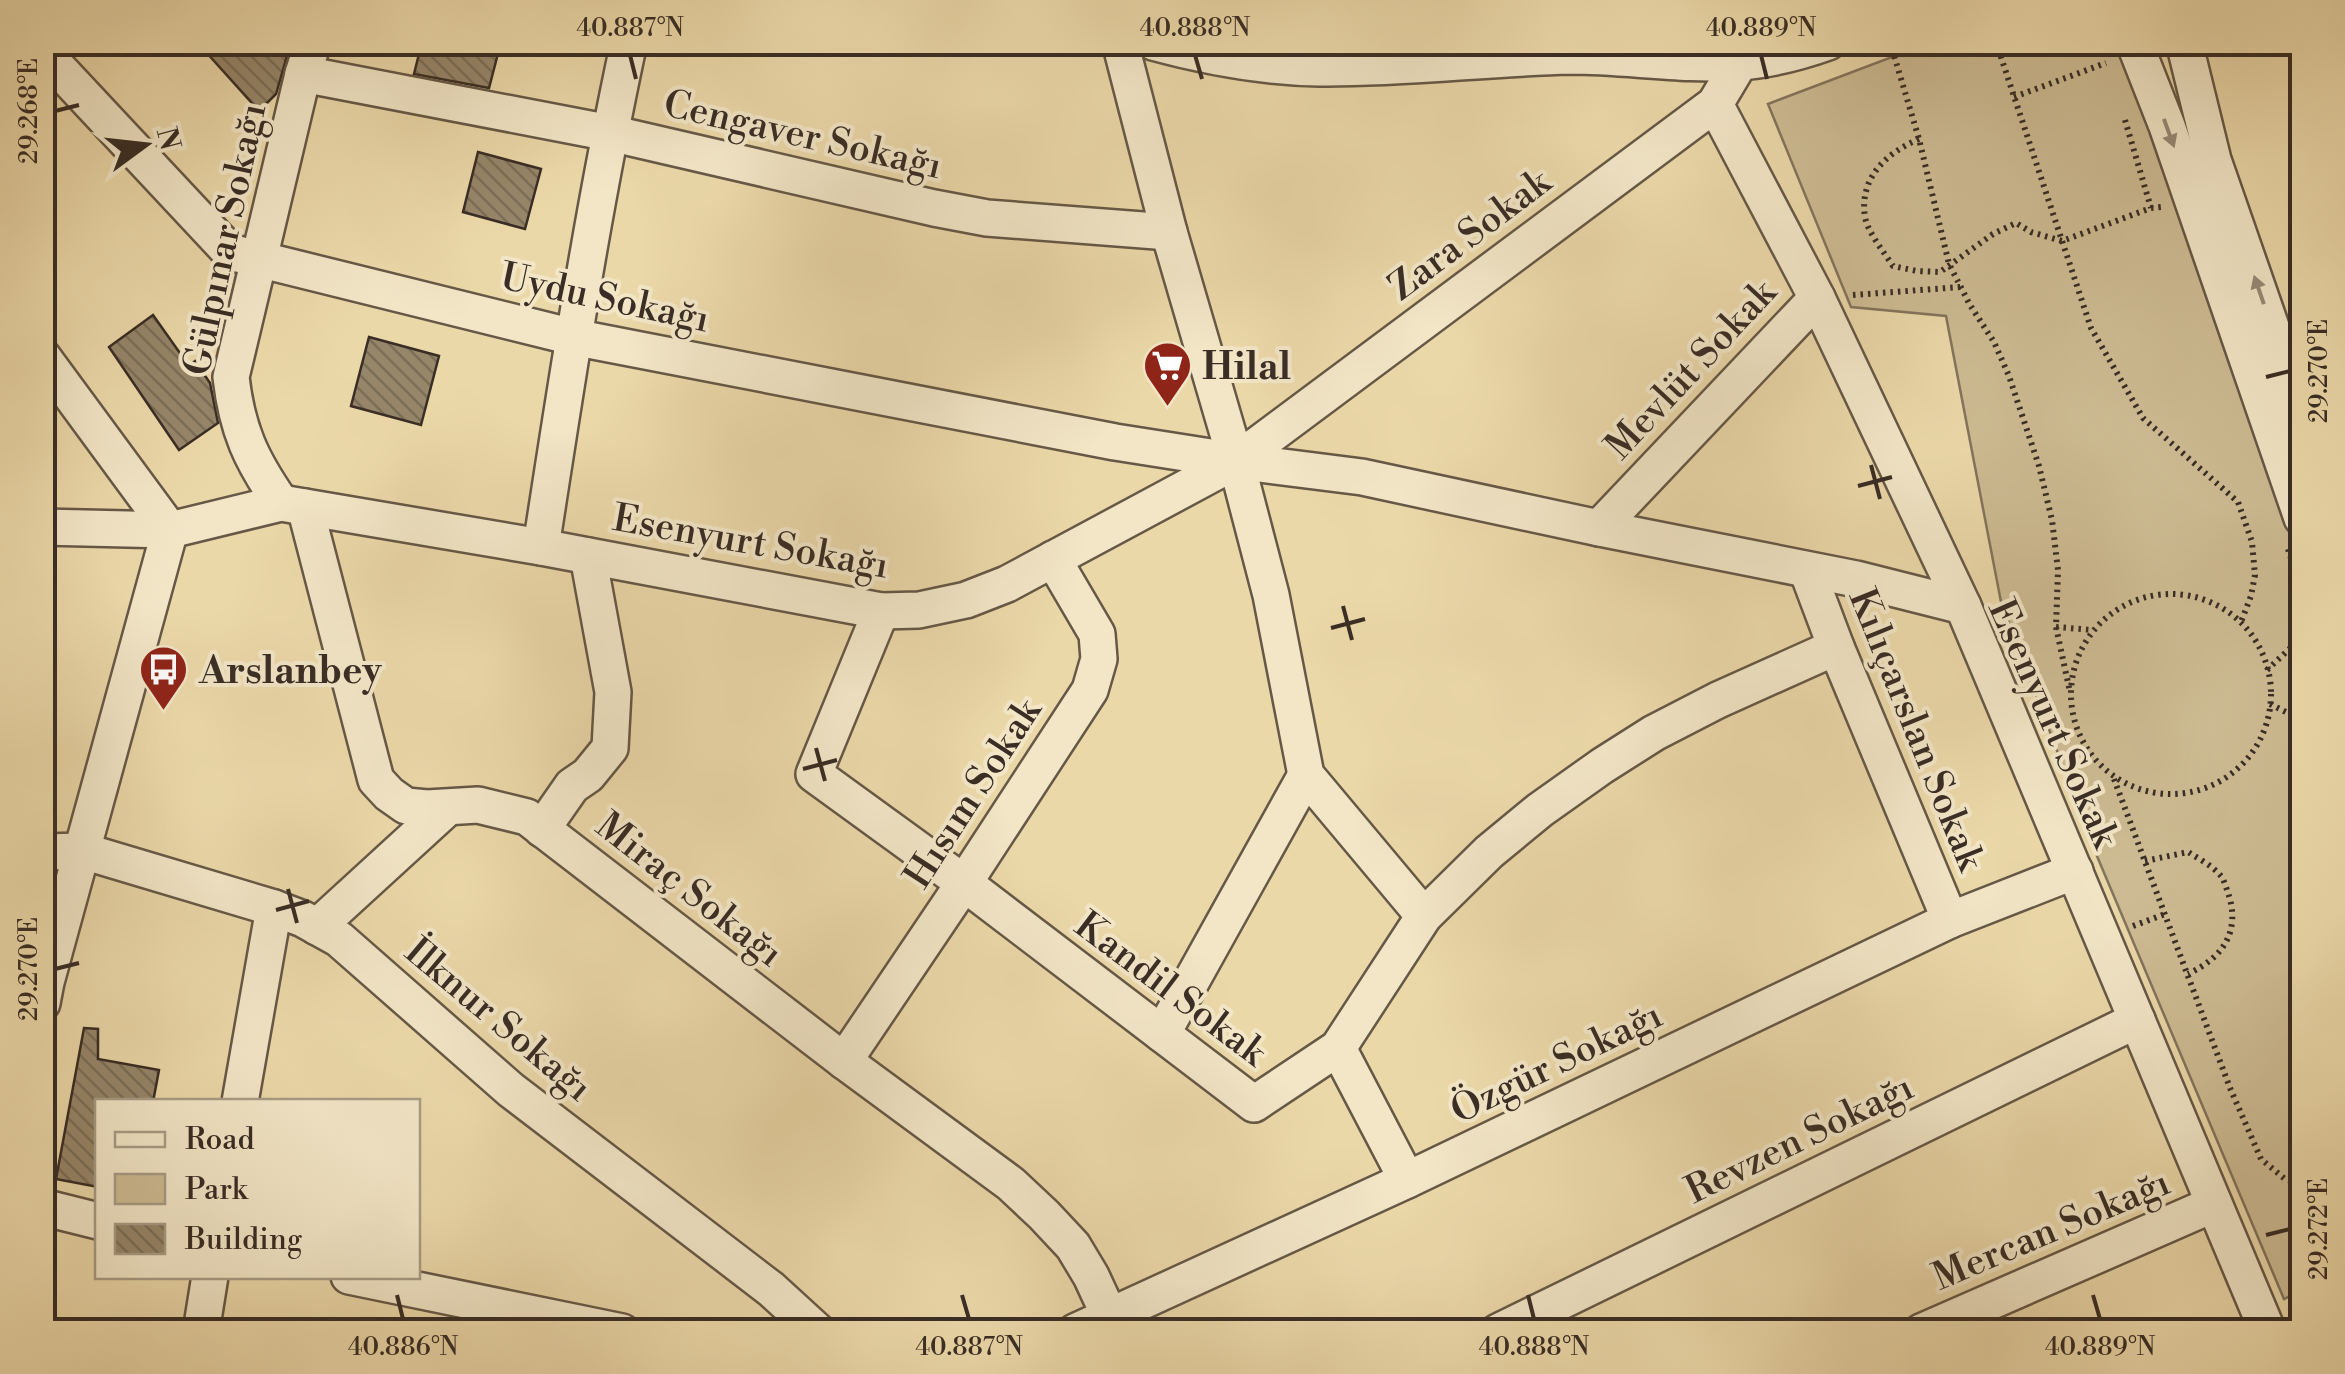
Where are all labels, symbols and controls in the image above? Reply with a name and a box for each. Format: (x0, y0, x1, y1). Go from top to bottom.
text: 40.887°N (576, 13, 684, 44)
text: 40.888°N (1140, 13, 1251, 44)
text: 40.889°N (1706, 13, 1817, 44)
text: 29.268°E (14, 58, 45, 164)
street label: Cengaver Sokağı (659, 81, 946, 190)
north arrow (95, 95, 195, 195)
street label: Gülpınar Sokağı (174, 99, 277, 380)
one-way arrow (2162, 119, 2177, 149)
text: N (148, 124, 187, 154)
street label: Zara Sokak (1380, 158, 1562, 311)
street label: Uydu Sokağı (496, 253, 713, 344)
street label: Mevlüt Sokak (1596, 269, 1788, 470)
one-way arrow (2250, 275, 2265, 305)
text: 29.270°E (2304, 319, 2335, 423)
supermarket icon: Hilal (1141, 340, 1193, 408)
place label: Hilal (1202, 344, 1291, 391)
street label: Esenyurt Sokağı (609, 495, 892, 590)
street label: Kılıçarslan Sokak (1838, 582, 1994, 879)
street label: Esenyurt Sokak (1977, 592, 2129, 857)
bus stop icon: Arslanbey (138, 644, 190, 712)
place label: Arslanbey (198, 648, 382, 695)
street label: Hısım Sokak (895, 688, 1053, 897)
street label: Miraç Sokağı (586, 803, 792, 978)
street label: Kandil Sokak (1065, 902, 1277, 1078)
text: 29.270°E (14, 917, 45, 1021)
street label: İlknur Sokağı (395, 926, 603, 1112)
street label: Özgür Sokağı (1442, 990, 1670, 1135)
street label: Revzen Sokağı (1678, 1064, 1921, 1215)
legend (95, 1099, 420, 1279)
text: Road (185, 1121, 255, 1159)
street label: Mercan Sokağı (1926, 1159, 2177, 1302)
text: Park (185, 1171, 249, 1209)
text: 29.272°E (2304, 1178, 2335, 1280)
text: Building (184, 1221, 303, 1259)
text: 40.886°N (348, 1332, 459, 1363)
text: 40.887°N (915, 1332, 1023, 1363)
text: 40.888°N (1479, 1332, 1590, 1363)
text: 40.889°N (2045, 1332, 2156, 1363)

